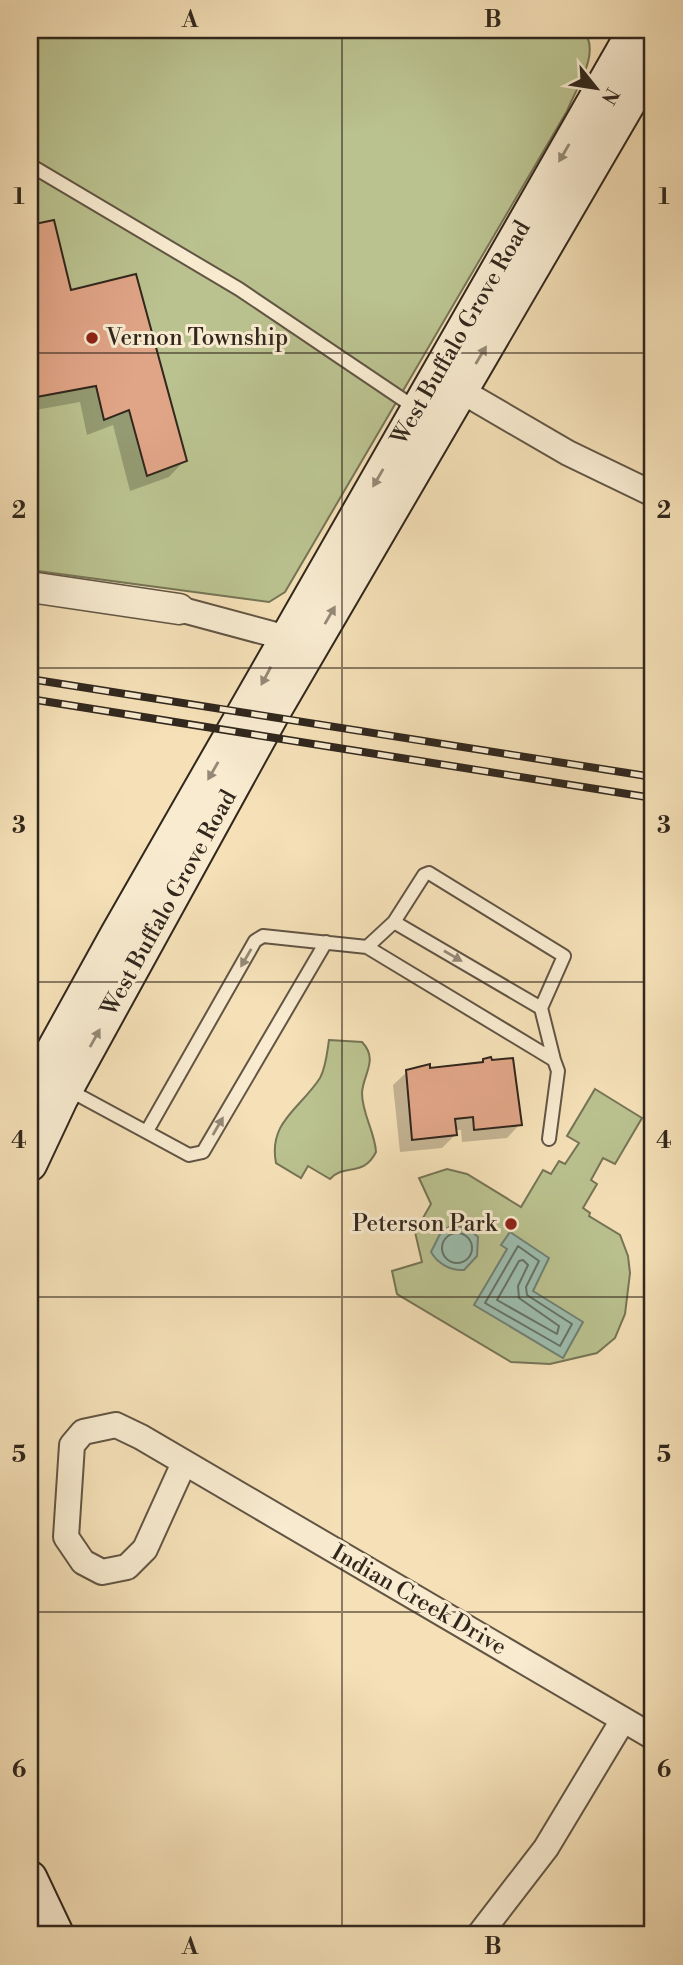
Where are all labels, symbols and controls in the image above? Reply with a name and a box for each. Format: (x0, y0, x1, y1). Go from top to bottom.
text: A (181, 6, 199, 34)
text: B (484, 6, 502, 34)
north arrow (560, 52, 630, 122)
text: N (596, 83, 624, 109)
one-way arrow (558, 143, 570, 162)
text: 1 (13, 183, 25, 211)
text: 1 (658, 183, 670, 211)
street label: West Buffalo Grove Road (385, 216, 537, 451)
place label: Vernon Township (105, 324, 288, 352)
marker: Vernon Township (84, 330, 100, 346)
one-way arrow (475, 345, 488, 364)
one-way arrow (372, 468, 384, 487)
text: 2 (12, 497, 26, 525)
text: 2 (657, 497, 671, 525)
one-way arrow (324, 605, 336, 624)
one-way arrow (260, 666, 272, 685)
one-way arrow (206, 762, 219, 781)
street label: West Buffalo Grove Road (95, 785, 243, 1022)
text: 3 (12, 812, 26, 840)
text: 3 (657, 812, 671, 840)
one-way arrow (240, 948, 252, 968)
one-way arrow (444, 950, 463, 963)
one-way arrow (89, 1028, 101, 1047)
one-way arrow (212, 1117, 224, 1136)
text: 4 (11, 1127, 27, 1155)
text: 4 (656, 1127, 672, 1155)
place label: Peterson Park (352, 1210, 498, 1238)
marker: Peterson Park (503, 1216, 519, 1232)
text: 5 (12, 1441, 26, 1469)
text: 5 (657, 1441, 671, 1469)
street label: Indian Creek Drive (327, 1539, 511, 1661)
text: 6 (12, 1756, 26, 1784)
text: 6 (657, 1756, 671, 1784)
text: A (181, 1933, 199, 1961)
text: B (484, 1933, 502, 1961)

